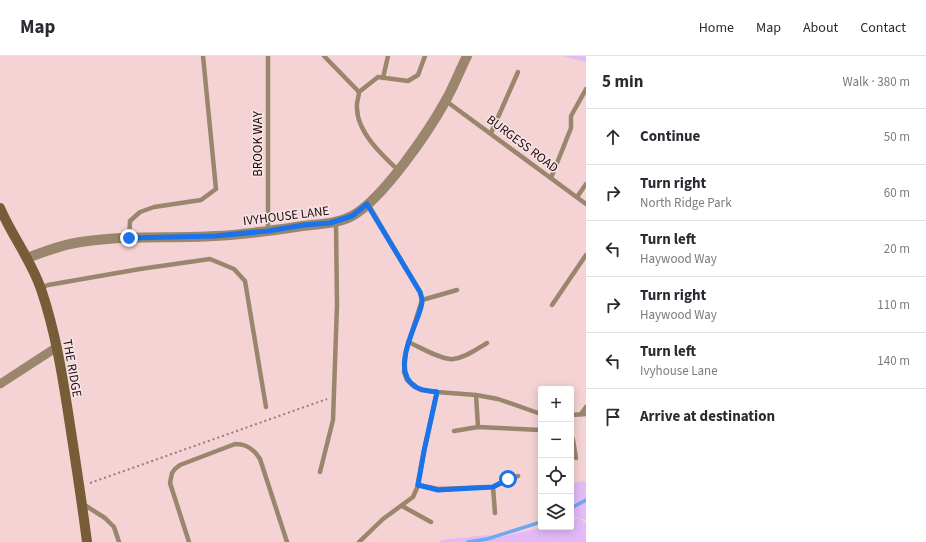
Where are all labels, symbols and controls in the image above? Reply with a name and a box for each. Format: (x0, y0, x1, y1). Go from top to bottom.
text: Map (20, 14, 55, 41)
text: Home (699, 18, 734, 38)
text: Map (756, 18, 781, 38)
text: About (803, 18, 838, 38)
text: Contact (860, 18, 906, 38)
text: 5 min (602, 70, 643, 94)
text: Walk · 380 m (842, 73, 910, 91)
street label: BROOK WAY (249, 110, 267, 177)
street label: BURGESS ROAD (483, 111, 562, 177)
icon: ahead (602, 126, 624, 148)
text: Continue (640, 126, 700, 147)
text: 50 m (884, 128, 910, 146)
text: Turn right (640, 173, 706, 194)
icon: right (602, 182, 624, 204)
text: 60 m (884, 184, 910, 202)
text: North Ridge Park (640, 194, 732, 212)
street label: IVYHOUSE LANE (242, 202, 330, 230)
route end (120, 229, 138, 247)
text: Turn left (640, 229, 696, 250)
icon: left (602, 238, 624, 260)
text: 20 m (884, 240, 910, 258)
text: Haywood Way (640, 250, 717, 268)
text: Turn right (640, 285, 706, 306)
icon: right (602, 294, 624, 316)
text: 110 m (877, 296, 910, 314)
text: Haywood Way (640, 306, 717, 324)
street label: THE RIDGE (58, 338, 86, 399)
text: Turn left (640, 341, 696, 362)
icon: left (602, 350, 624, 372)
text: 140 m (877, 352, 910, 370)
text: Ivyhouse Lane (640, 362, 718, 380)
map controls (538, 386, 574, 530)
button: + (538, 386, 574, 422)
icon: arrive (602, 406, 624, 428)
text: Arrive at destination (640, 406, 775, 427)
button: − (538, 422, 574, 458)
button: locate (538, 458, 574, 494)
route start (499, 470, 517, 488)
button: layers (538, 494, 574, 530)

